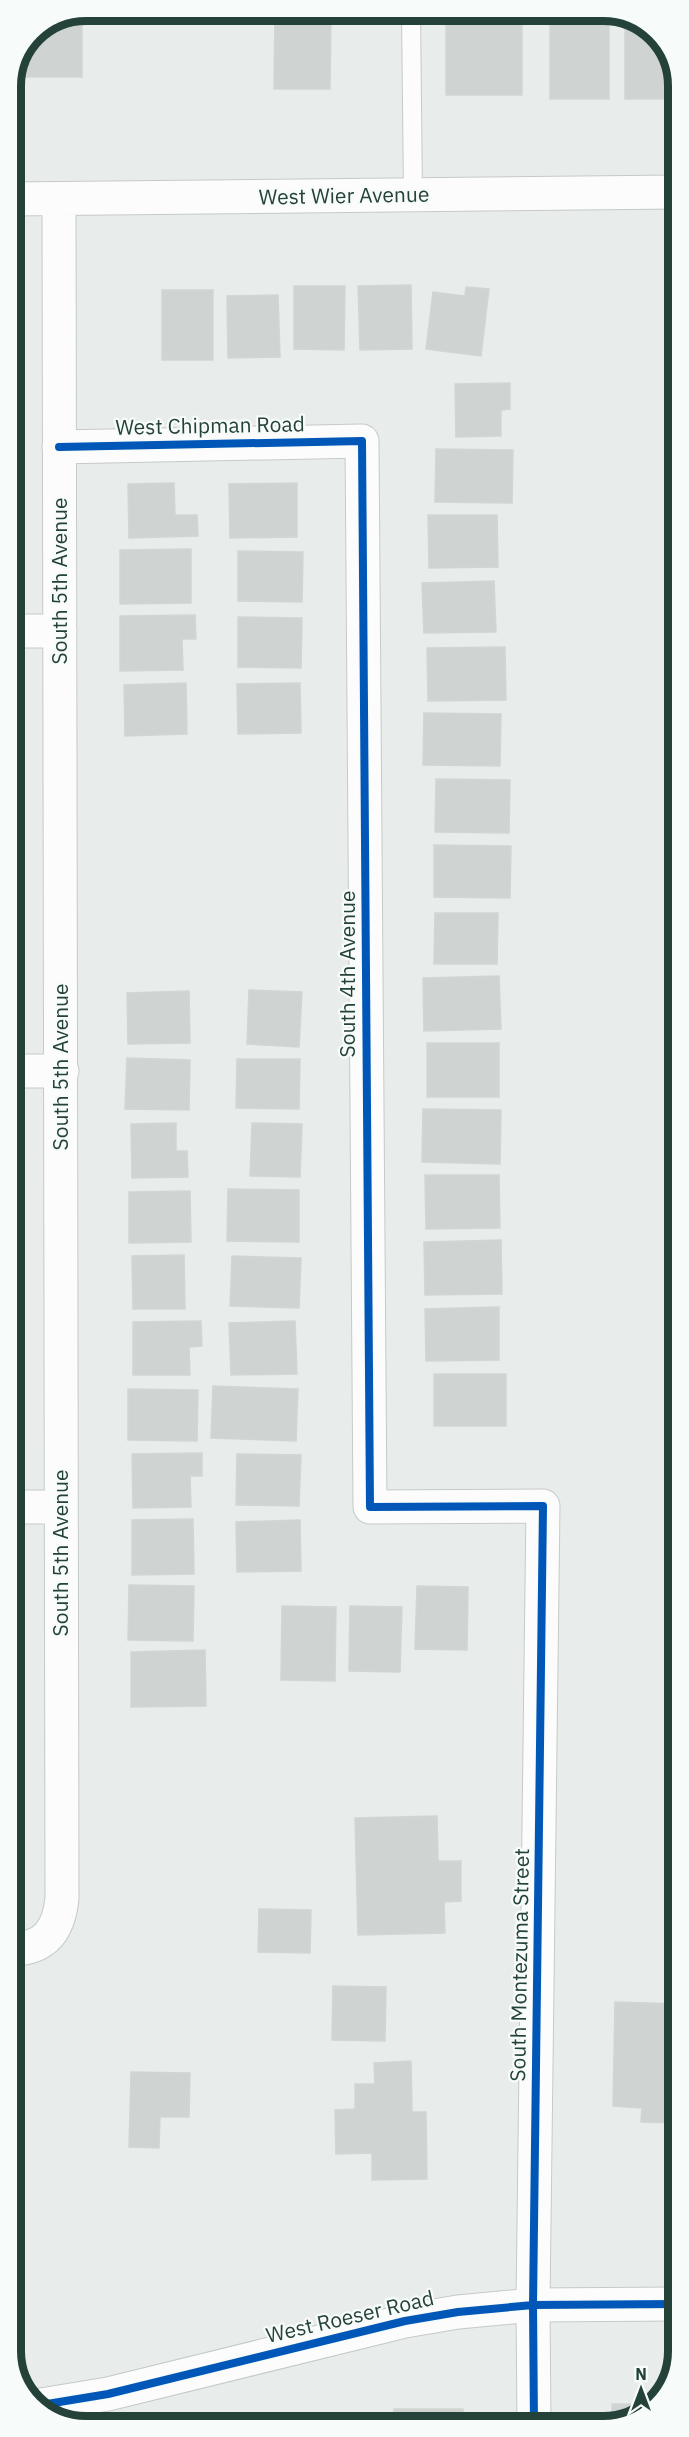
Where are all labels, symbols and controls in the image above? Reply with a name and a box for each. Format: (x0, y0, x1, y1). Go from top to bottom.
street label: West Wier Avenue (258, 180, 430, 210)
street label: West Chipman Road (115, 409, 305, 441)
street label: South 5th Avenue (45, 497, 73, 665)
street label: South 4th Avenue (333, 890, 361, 1058)
street label: South 5th Avenue (46, 983, 74, 1151)
street label: South 5th Avenue (46, 1469, 74, 1637)
street label: South Montezuma Street (503, 1848, 535, 2082)
street label: West Roeser Road (263, 2283, 436, 2349)
north arrow (611, 2359, 671, 2419)
text: N (635, 2364, 647, 2384)

